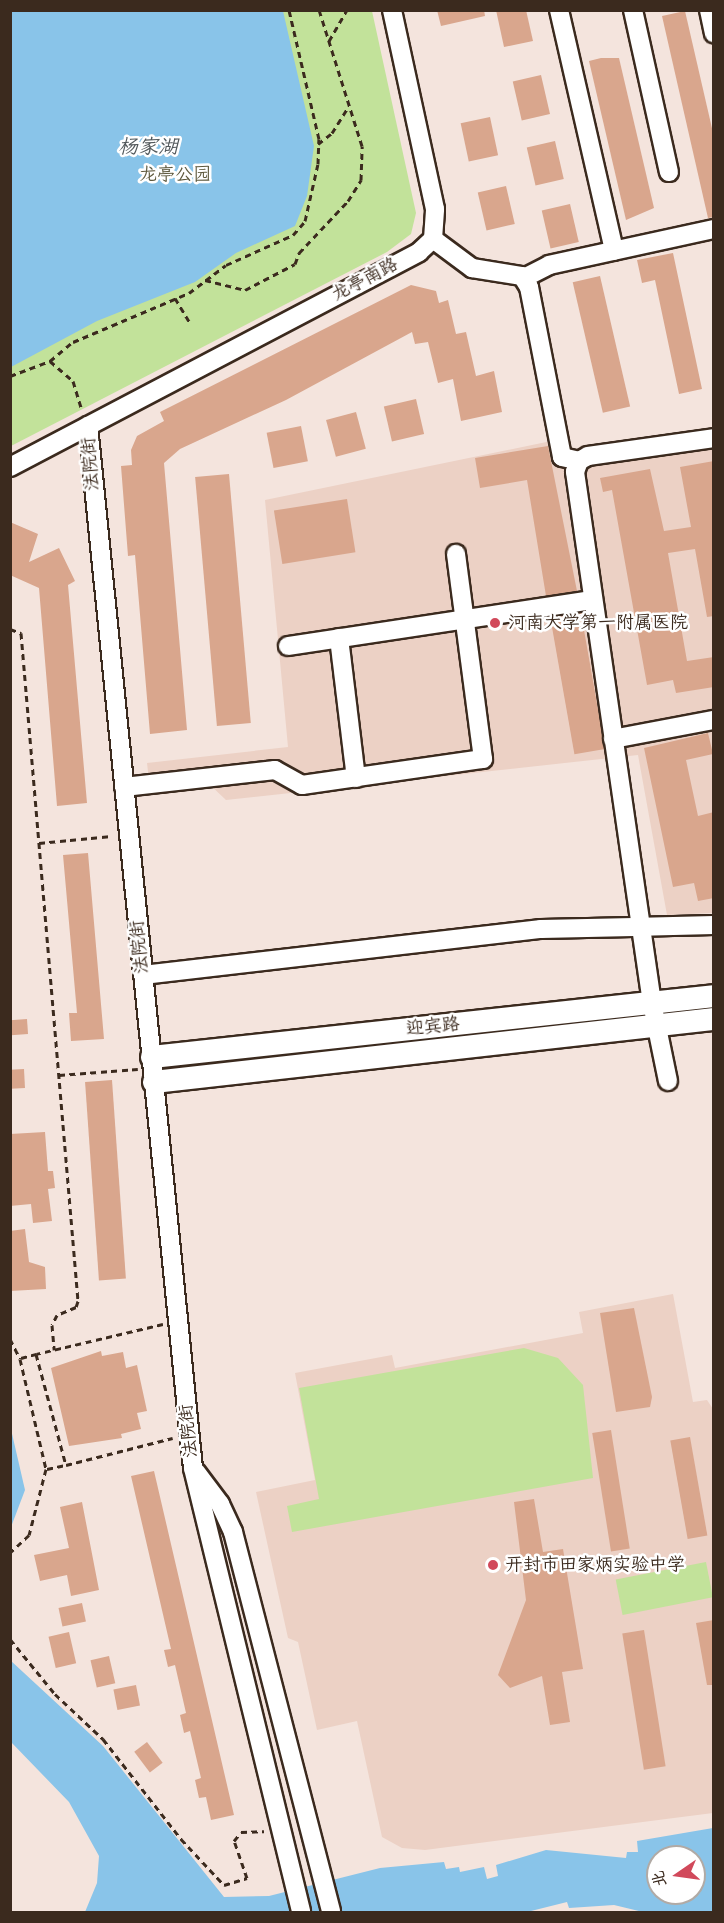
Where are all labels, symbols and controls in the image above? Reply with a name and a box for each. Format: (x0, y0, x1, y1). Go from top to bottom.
water label: 杨家湖 (118, 135, 178, 159)
park label: 龙亭公园 (139, 164, 211, 186)
street label: 龙亭南路 (328, 254, 402, 306)
street label: 法院街 (78, 436, 104, 492)
place label: 河南大学第一附属医院 (508, 612, 688, 634)
marker: 河南大学第一附属医院 (486, 614, 504, 632)
street label: 法院街 (126, 919, 154, 975)
street label: 迎宾路 (405, 1013, 461, 1041)
street label: 法院街 (175, 1403, 203, 1459)
place label: 开封市田家炳实验中学 (505, 1554, 685, 1576)
marker: 开封市田家炳实验中学 (486, 1558, 500, 1572)
north arrow (646, 1845, 706, 1905)
text: 北 (649, 1869, 671, 1889)

